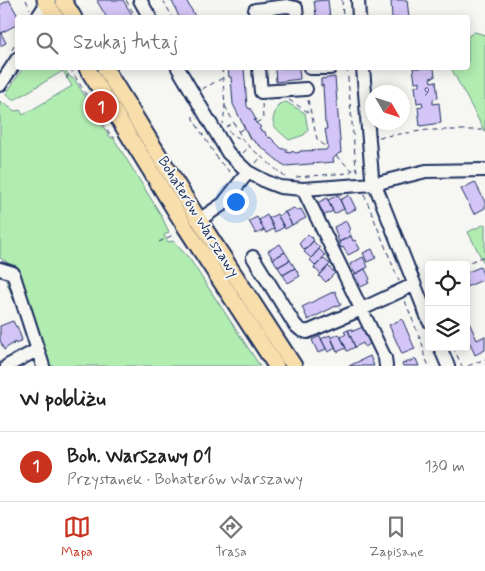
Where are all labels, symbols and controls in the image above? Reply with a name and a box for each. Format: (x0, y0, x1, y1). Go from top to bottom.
search box (15, 15, 470, 70)
icon: search (33, 29, 61, 57)
text: Szukaj tutaj (73, 30, 178, 55)
house number: 9 (424, 84, 430, 100)
north arrow (365, 85, 410, 130)
pin: 1 (85, 88, 117, 126)
street label: Bohaterów Warszawy (153, 153, 243, 281)
your location (223, 189, 249, 215)
map controls (425, 261, 470, 351)
button: locate (425, 261, 470, 306)
button: layers (425, 306, 470, 351)
text: W pobliżu (20, 385, 106, 413)
text: Boh. Warszawy 01 (67, 444, 212, 469)
text: 1 (32, 456, 40, 477)
text: 130 m (424, 456, 465, 477)
text: Przystanek · Bohaterów Warszawy (67, 469, 303, 490)
tab: Mapa (61, 513, 93, 561)
tab: Trasa (215, 513, 247, 561)
tab: Zapisane (369, 513, 424, 561)

